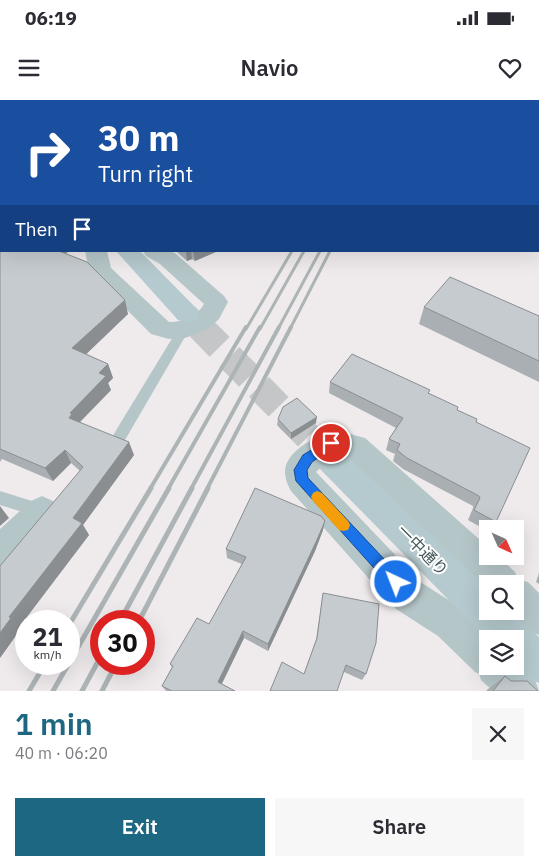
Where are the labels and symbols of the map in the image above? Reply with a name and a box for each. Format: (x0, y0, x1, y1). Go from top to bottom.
pin (310, 422, 352, 464)
street label: 一中通り (393, 520, 453, 580)
north arrow (479, 520, 524, 565)
position arrow (369, 555, 421, 607)
speed limit sign: 30 (90, 610, 155, 675)

